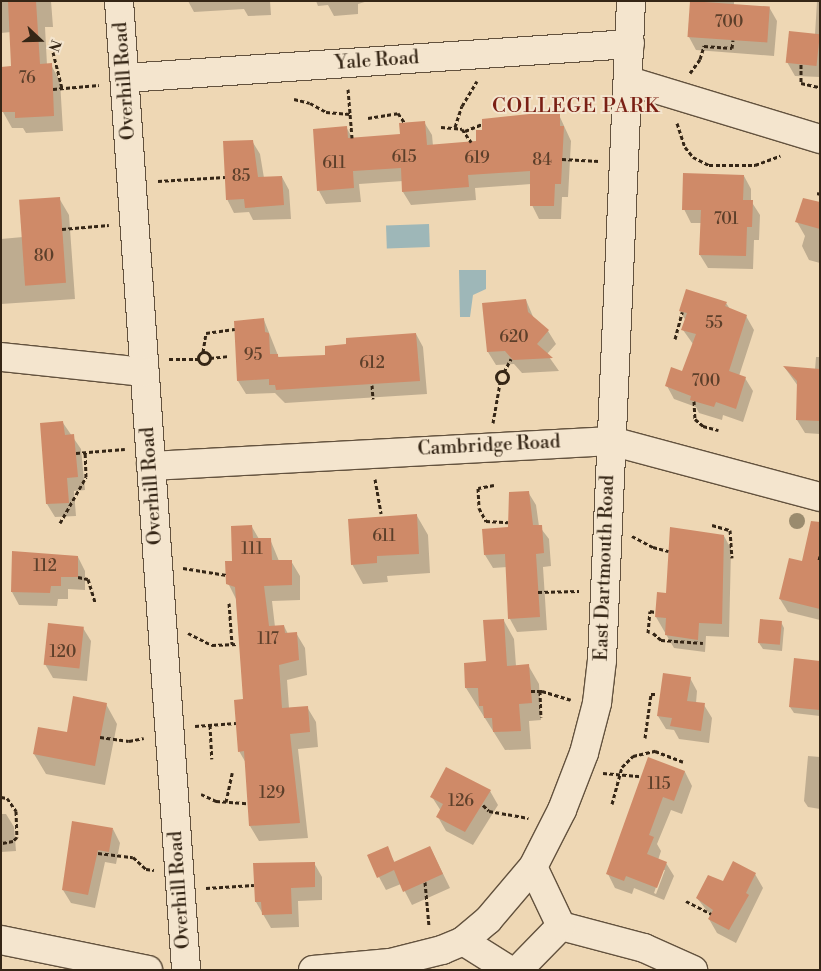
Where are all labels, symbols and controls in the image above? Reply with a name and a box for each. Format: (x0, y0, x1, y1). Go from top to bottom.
house number: 700 (715, 12, 743, 32)
north arrow (15, 15, 65, 65)
street label: Overhill Road (110, 21, 140, 141)
text: N (44, 37, 64, 54)
street label: Yale Road (334, 47, 420, 75)
house number: 76 (18, 68, 36, 88)
district label: COLLEGE PARK (490, 94, 662, 118)
house number: 615 (392, 147, 416, 167)
house number: 619 (464, 148, 490, 168)
house number: 84 (532, 150, 552, 170)
house number: 611 (322, 153, 346, 173)
house number: 85 (232, 166, 250, 186)
house number: 701 (714, 209, 738, 229)
house number: 80 (34, 246, 54, 266)
house number: 55 (705, 313, 723, 333)
house number: 620 (499, 327, 529, 347)
house number: 95 (244, 345, 262, 365)
house number: 612 (359, 353, 385, 373)
house number: 700 (692, 371, 720, 391)
street label: Overhill Road (137, 426, 167, 546)
street label: Cambridge Road (417, 431, 561, 461)
street label: East Dartmouth Road (590, 475, 620, 661)
house number: 611 (372, 526, 396, 546)
house number: 111 (241, 539, 263, 559)
house number: 112 (33, 556, 57, 576)
house number: 117 (257, 629, 279, 649)
house number: 120 (50, 642, 76, 662)
house number: 115 (647, 774, 671, 794)
house number: 129 (259, 783, 285, 803)
house number: 126 (448, 791, 474, 811)
street label: Overhill Road (165, 830, 195, 950)

